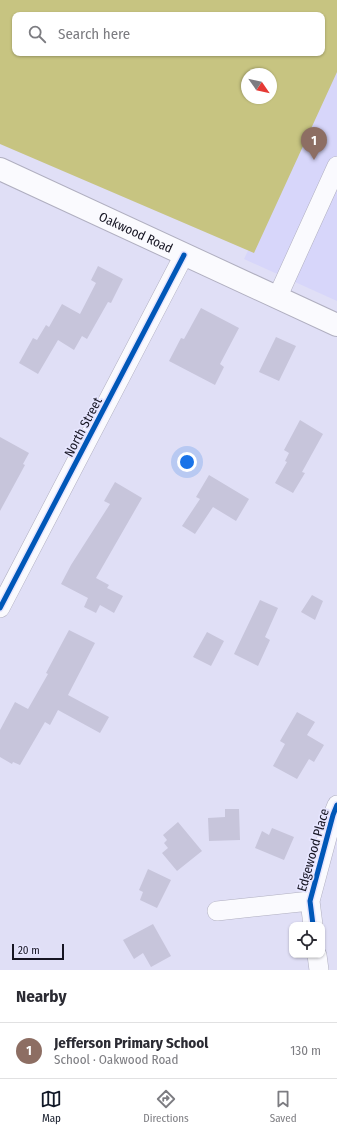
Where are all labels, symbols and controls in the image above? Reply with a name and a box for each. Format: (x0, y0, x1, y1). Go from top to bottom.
search box (12, 12, 325, 56)
icon: search (26, 23, 48, 45)
text: Search here (58, 25, 130, 43)
north arrow (241, 68, 277, 104)
pin: 1 (301, 127, 327, 160)
street label: Oakwood Road (97, 208, 175, 256)
street label: North Street (61, 394, 105, 459)
your location (177, 452, 197, 472)
street label: Edgewood Place (294, 807, 332, 893)
map controls (289, 922, 325, 958)
button: locate (289, 922, 325, 958)
scale bar (12, 942, 64, 961)
text: 20 m (18, 944, 40, 957)
text: Nearby (16, 986, 67, 1007)
text: Jefferson Primary School (54, 1034, 208, 1052)
text: 1 (26, 1043, 32, 1058)
text: 130 m (290, 1043, 321, 1058)
text: School · Oakwood Road (54, 1052, 178, 1067)
tab: Map (40, 1088, 62, 1125)
tab: Directions (143, 1088, 189, 1125)
tab: Saved (270, 1088, 297, 1125)

